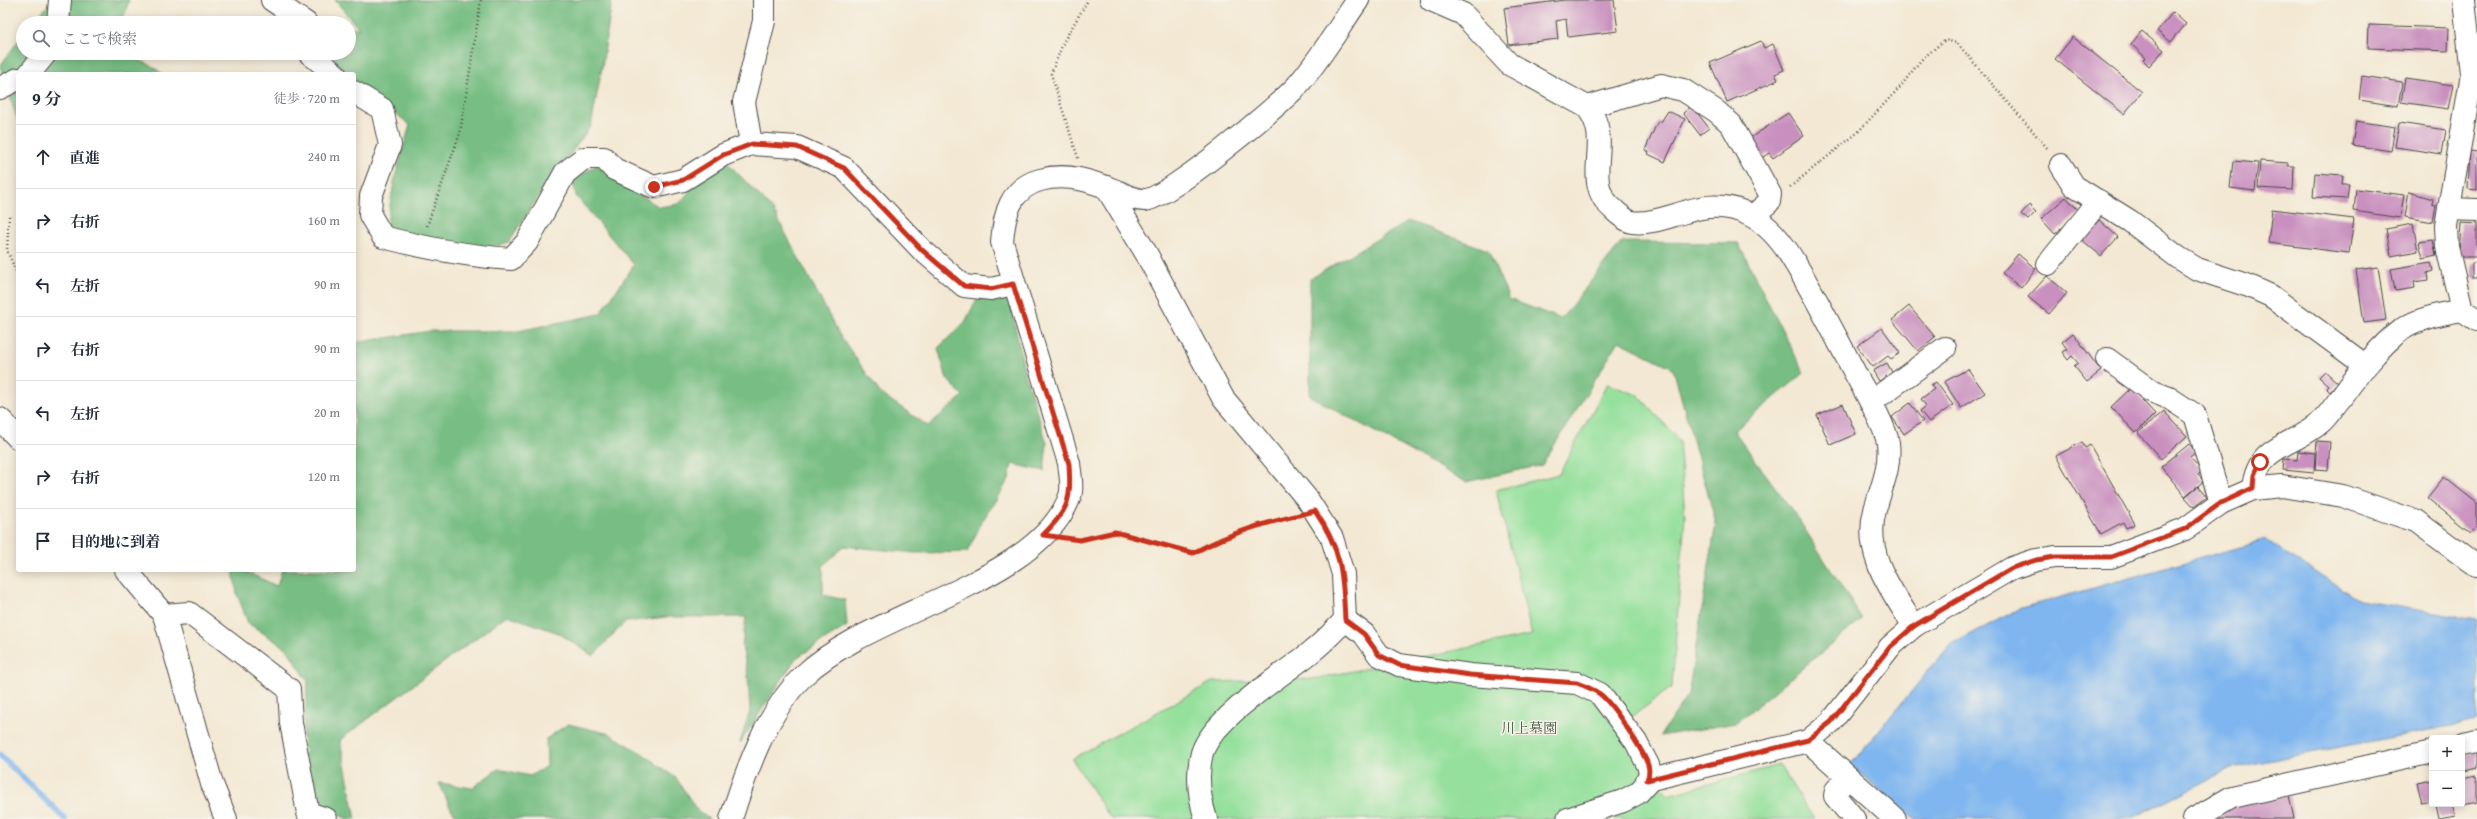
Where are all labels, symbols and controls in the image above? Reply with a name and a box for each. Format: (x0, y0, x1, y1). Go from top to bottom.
search box (16, 16, 356, 60)
icon: search (30, 27, 52, 49)
text: ここで検索 (62, 28, 137, 49)
text: 9 分 (32, 86, 62, 111)
text: 徒歩 · 720 m (274, 89, 340, 108)
icon: ahead (32, 146, 54, 168)
text: 直進 (70, 147, 100, 168)
text: 240 m (308, 147, 340, 166)
route end (645, 178, 663, 196)
icon: right (32, 210, 54, 232)
text: 右折 (70, 211, 100, 232)
text: 160 m (308, 211, 340, 230)
icon: left (32, 274, 54, 296)
text: 左折 (70, 275, 100, 296)
text: 90 m (314, 275, 340, 294)
icon: right (32, 338, 54, 360)
text: 右折 (70, 339, 100, 360)
text: 90 m (314, 339, 340, 358)
icon: left (32, 402, 54, 424)
text: 左折 (70, 403, 100, 424)
text: 20 m (314, 403, 340, 422)
route start (2251, 453, 2269, 471)
icon: right (32, 466, 54, 488)
text: 右折 (70, 467, 100, 488)
text: 120 m (308, 467, 340, 486)
icon: arrive (32, 530, 54, 552)
text: 目的地に到着 (70, 531, 160, 552)
park label: 川上墓園 (1501, 718, 1557, 738)
map controls (2429, 735, 2465, 807)
button: + (2429, 735, 2465, 771)
button: − (2429, 771, 2465, 807)

